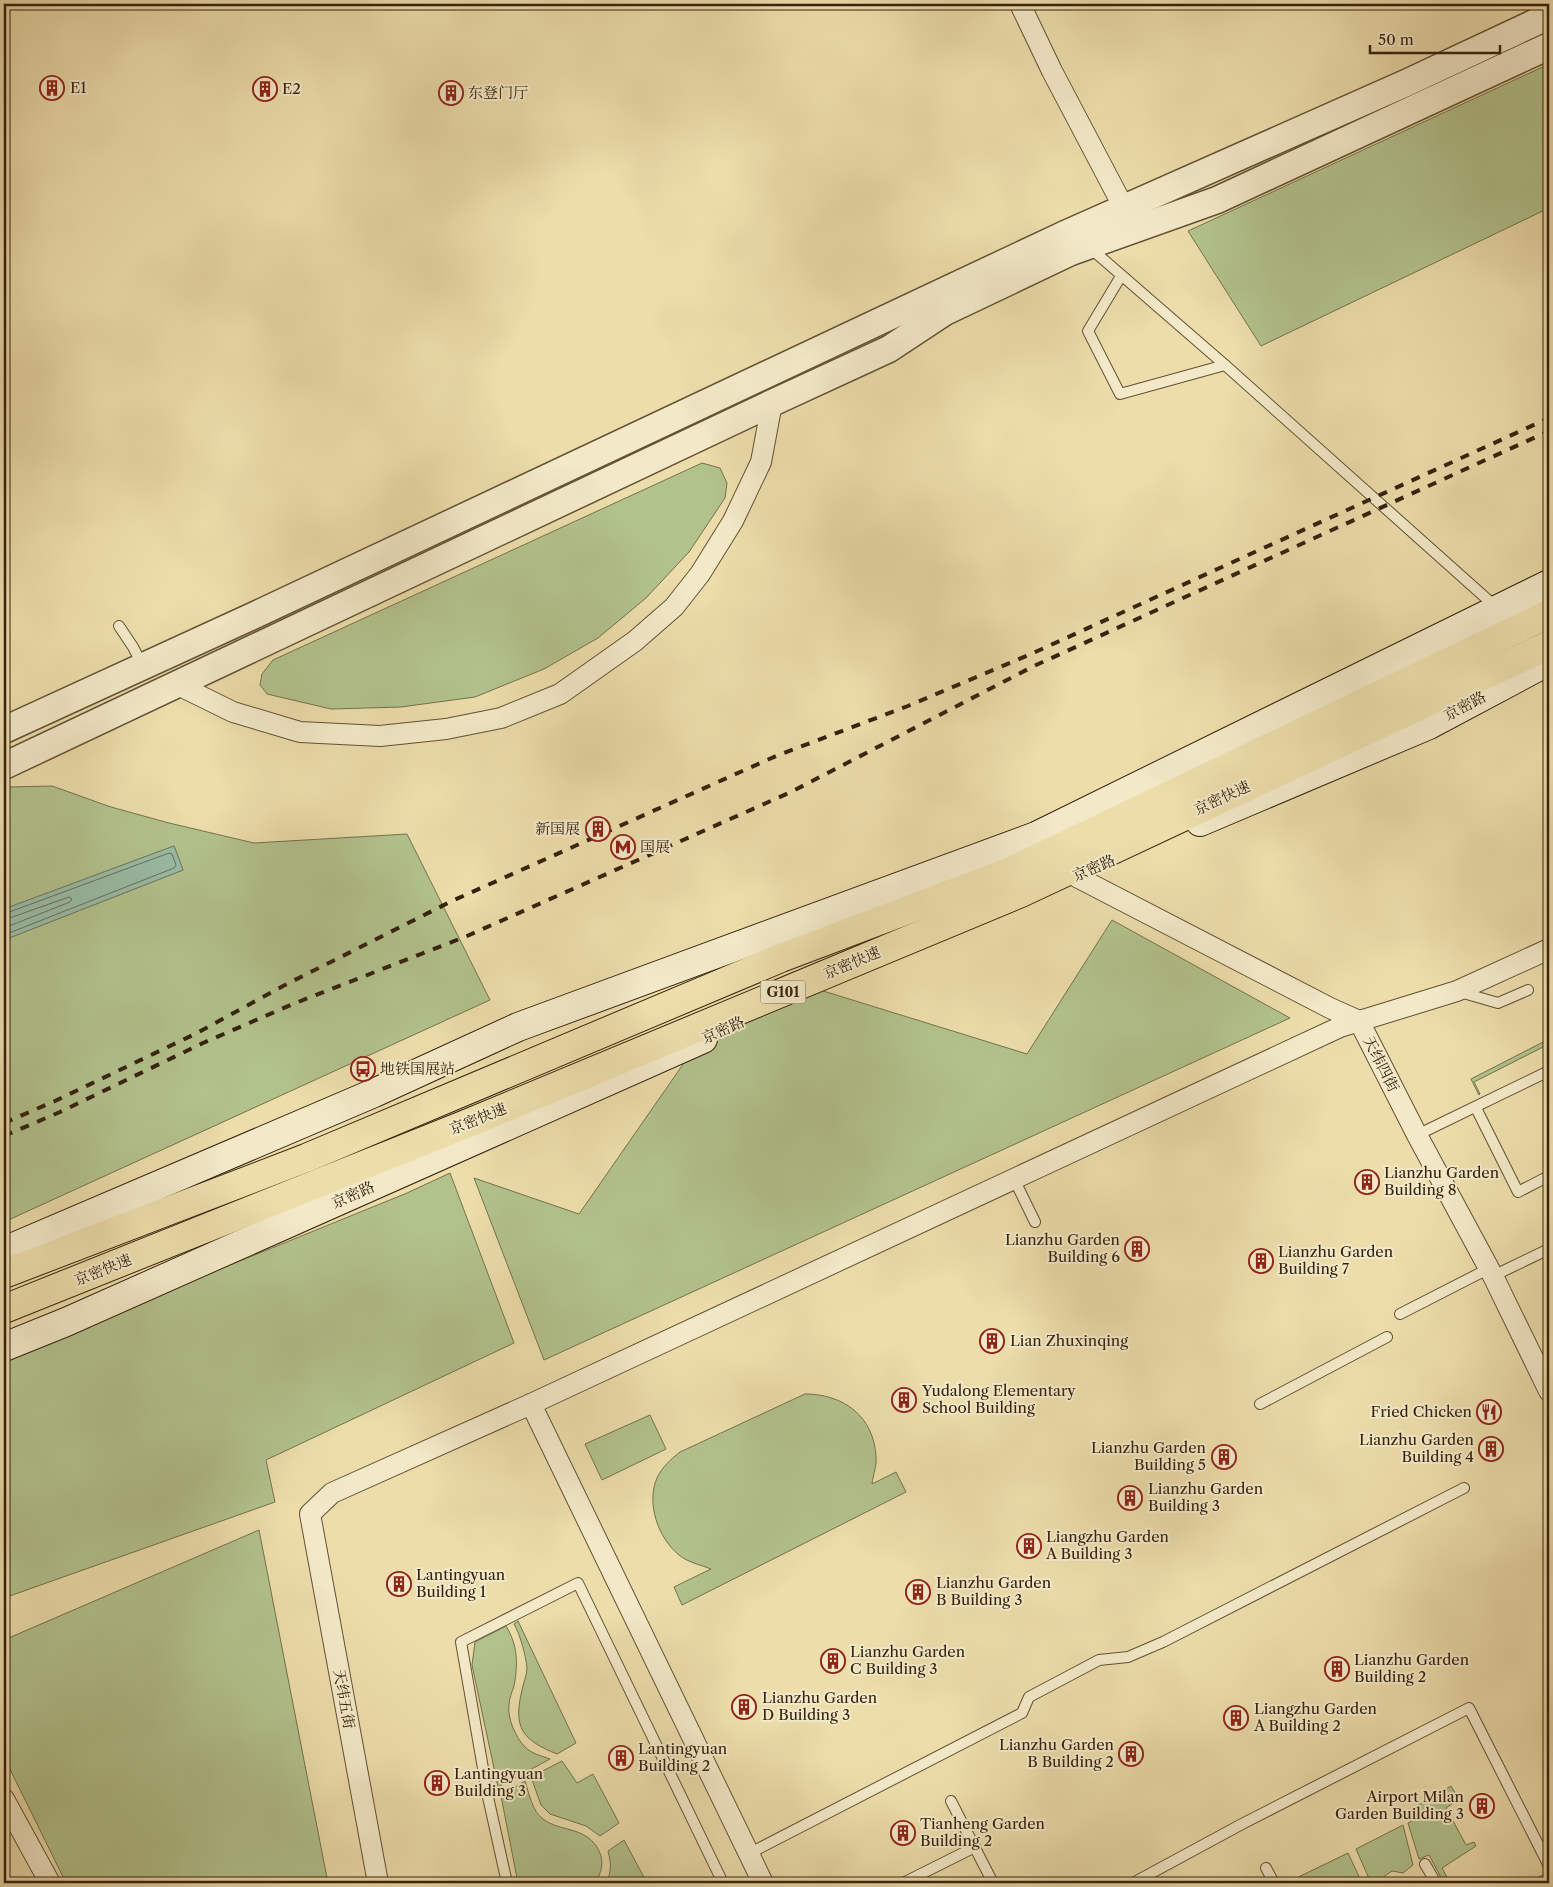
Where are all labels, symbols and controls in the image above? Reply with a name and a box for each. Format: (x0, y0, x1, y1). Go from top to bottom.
scale bar (1370, 22, 1500, 54)
text: 50 m (1378, 30, 1414, 49)
building icon: E1 (39, 75, 65, 101)
building icon: E2 (252, 76, 278, 102)
place label: E1 (70, 78, 87, 97)
place label: E2 (282, 79, 301, 98)
building icon: 东登门厅 (438, 80, 464, 106)
place label: 东登门厅 (468, 83, 528, 102)
street label: 京密路 (1440, 687, 1489, 725)
street label: 京密快速 (1191, 776, 1253, 819)
building icon: 新国展 (585, 816, 611, 842)
place label: 新国展 (535, 819, 580, 838)
metro station icon: 国展 (610, 834, 636, 860)
place label: 国展 (640, 837, 670, 856)
street label: 京密路 (1069, 850, 1118, 885)
street label: 京密快速 (820, 942, 883, 983)
road number: G101 (760, 980, 806, 1004)
street label: 京密路 (698, 1012, 747, 1047)
street label: 天纬四街 (1359, 1033, 1404, 1095)
bus stop icon: 地铁国展站 (350, 1056, 376, 1082)
place label: 地铁国展站 (380, 1059, 455, 1078)
street label: 京密快速 (446, 1098, 509, 1139)
place label: Lianzhu Garden Building 8 (1384, 1163, 1500, 1199)
building icon: Lianzhu Garden Building 8 (1354, 1169, 1380, 1195)
street label: 京密路 (328, 1177, 377, 1212)
place label: Lianzhu Garden Building 6 (1005, 1230, 1121, 1266)
building icon: Lianzhu Garden Building 6 (1124, 1236, 1150, 1262)
place label: Lianzhu Garden Building 7 (1278, 1242, 1394, 1278)
building icon: Lianzhu Garden Building 7 (1248, 1248, 1274, 1274)
street label: 京密快速 (71, 1249, 134, 1290)
building icon: Lian Zhuxinqing (979, 1328, 1005, 1354)
place label: Lian Zhuxinqing (1010, 1331, 1128, 1350)
place label: Yudalong Elementary School Building (921, 1381, 1076, 1417)
building icon: Yudalong Elementary School Building (891, 1387, 917, 1413)
restaurant icon: Fried Chicken (1476, 1399, 1502, 1425)
place label: Fried Chicken (1371, 1402, 1473, 1421)
place label: Lianzhu Garden Building 4 (1359, 1430, 1475, 1466)
building icon: Lianzhu Garden Building 4 (1478, 1436, 1504, 1462)
place label: Lianzhu Garden Building 5 (1091, 1438, 1207, 1474)
building icon: Lianzhu Garden Building 5 (1211, 1444, 1237, 1470)
place label: Lianzhu Garden Building 3 (1148, 1479, 1264, 1515)
building icon: Lianzhu Garden Building 3 (1117, 1485, 1143, 1511)
place label: Liangzhu Garden A Building 3 (1045, 1527, 1170, 1563)
building icon: Liangzhu Garden A Building 3 (1016, 1533, 1042, 1559)
place label: Lantingyuan Building 1 (416, 1565, 506, 1601)
building icon: Lantingyuan Building 1 (386, 1571, 412, 1597)
place label: Lianzhu Garden B Building 3 (936, 1573, 1052, 1609)
building icon: Lianzhu Garden B Building 3 (905, 1579, 931, 1605)
place label: Lianzhu Garden C Building 3 (850, 1642, 966, 1678)
building icon: Lianzhu Garden C Building 3 (820, 1648, 846, 1674)
place label: Lianzhu Garden Building 2 (1354, 1650, 1470, 1686)
building icon: Lianzhu Garden Building 2 (1324, 1656, 1350, 1682)
street label: 天纬五街 (330, 1668, 359, 1730)
place label: Lianzhu Garden D Building 3 (762, 1688, 878, 1724)
building icon: Lianzhu Garden D Building 3 (731, 1694, 757, 1720)
place label: Liangzhu Garden A Building 2 (1253, 1699, 1378, 1735)
building icon: Liangzhu Garden A Building 2 (1223, 1705, 1249, 1731)
place label: Lianzhu Garden B Building 2 (999, 1735, 1115, 1771)
place label: Lantingyuan Building 2 (638, 1739, 728, 1775)
building icon: Lianzhu Garden B Building 2 (1118, 1741, 1144, 1767)
building icon: Lantingyuan Building 2 (608, 1745, 634, 1771)
place label: Lantingyuan Building 3 (454, 1764, 544, 1800)
building icon: Lantingyuan Building 3 (424, 1770, 450, 1796)
place label: Airport Milan Garden Building 3 (1335, 1787, 1465, 1823)
building icon: Airport Milan Garden Building 3 (1469, 1793, 1495, 1819)
place label: Tianheng Garden Building 2 (920, 1814, 1046, 1850)
building icon: Tianheng Garden Building 2 (890, 1820, 916, 1846)

